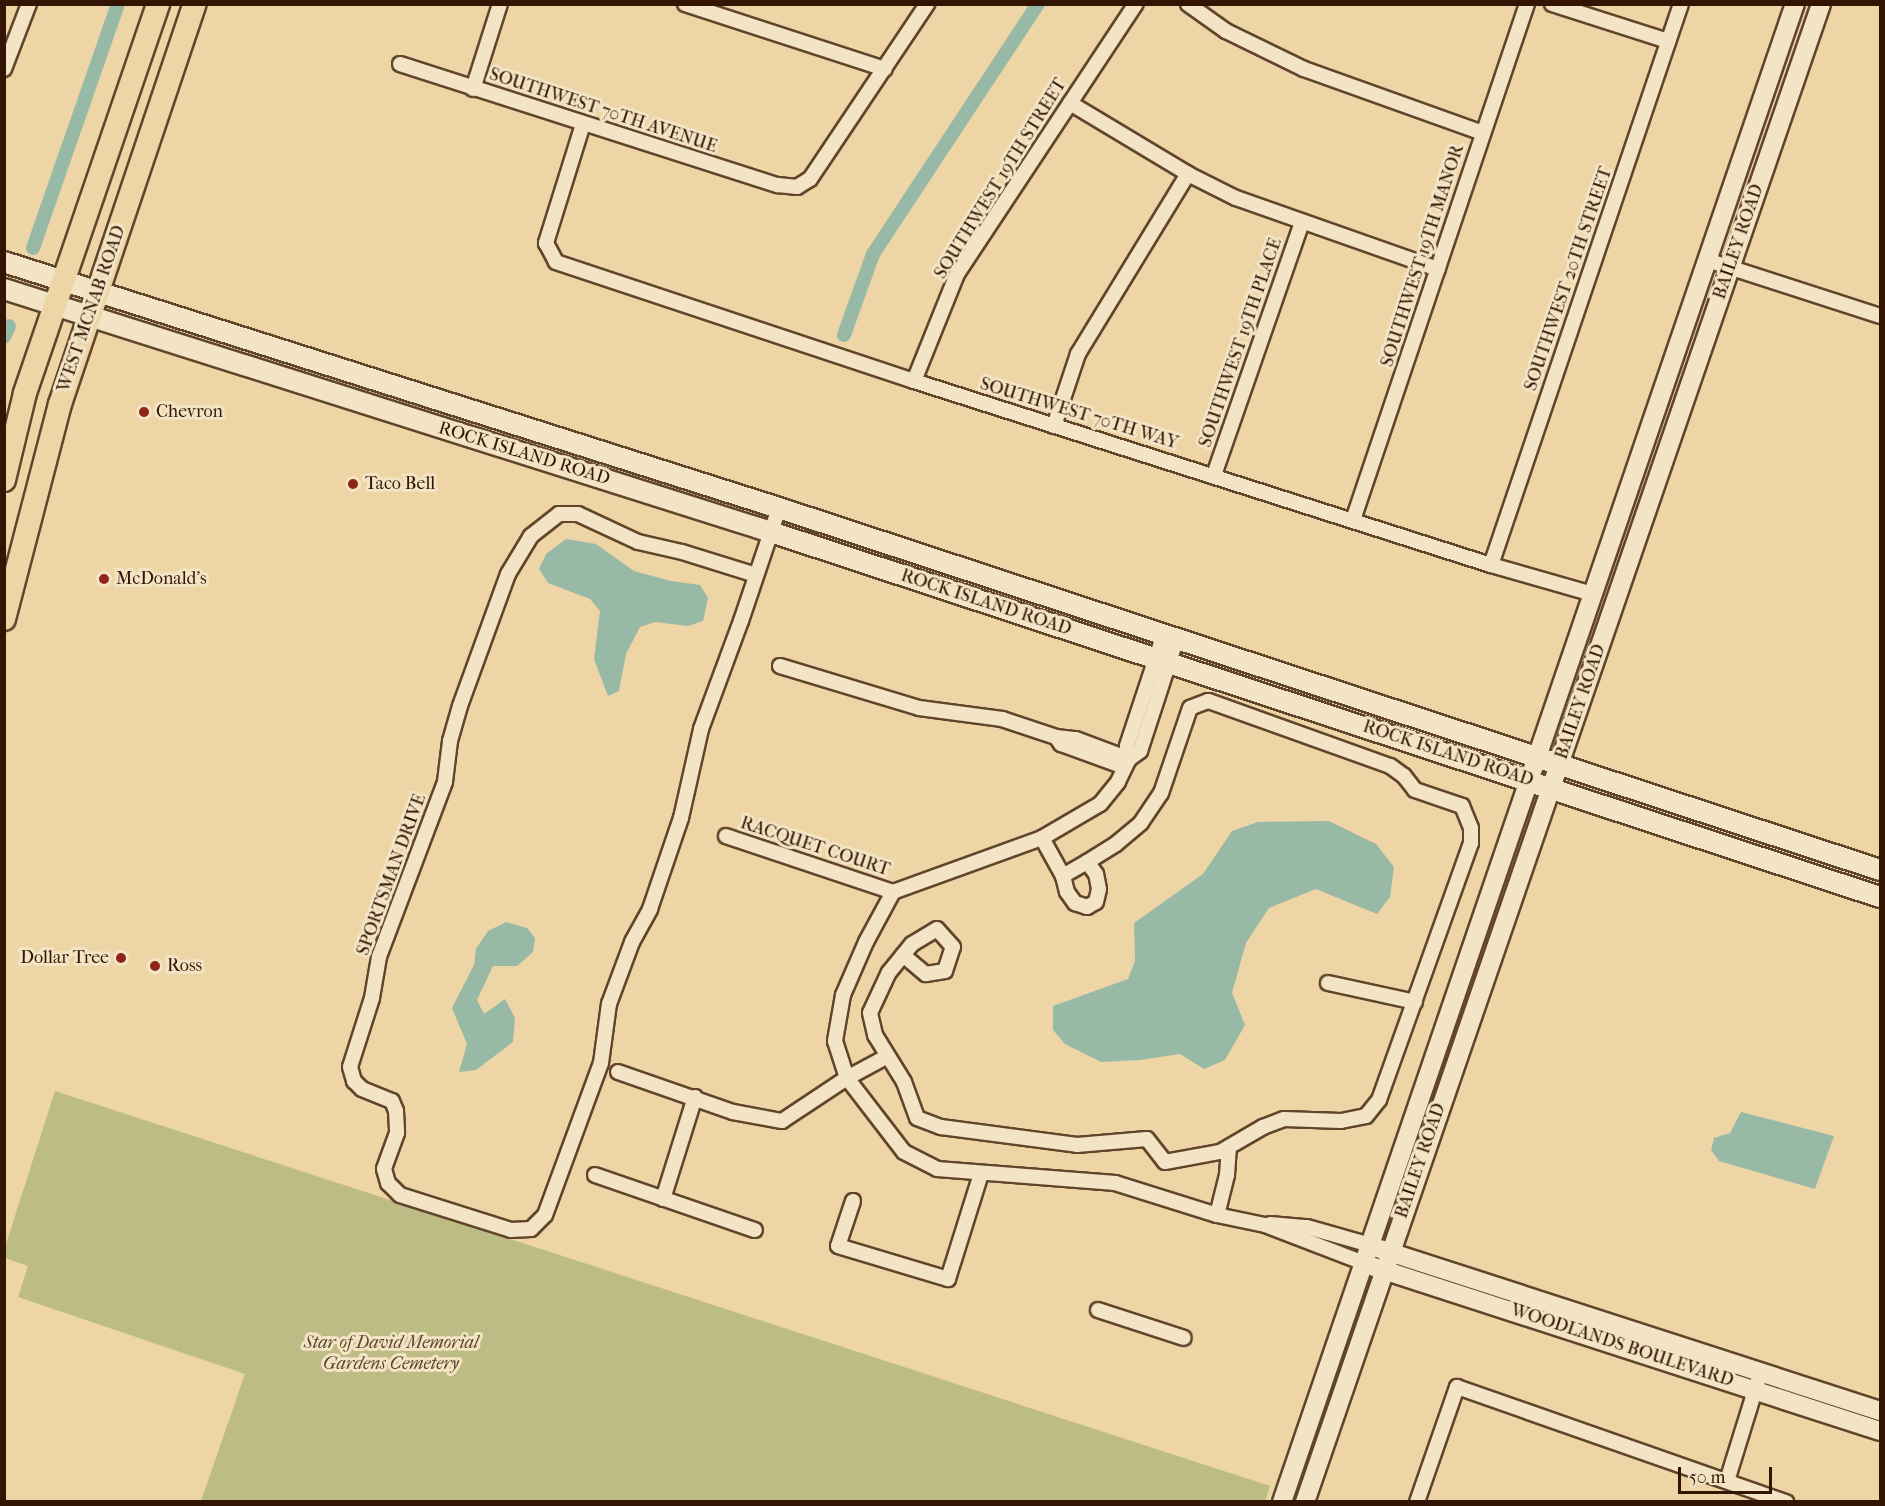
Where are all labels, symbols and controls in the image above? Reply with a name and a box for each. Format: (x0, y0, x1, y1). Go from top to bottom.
street label: SOUTHWEST 70TH AVENUE (486, 64, 720, 158)
street label: SOUTHWEST 19TH STREET (930, 75, 1072, 283)
street label: SOUTHWEST 19TH MANOR (1377, 142, 1469, 370)
street label: SOUTHWEST 20TH STREET (1520, 164, 1618, 394)
street label: BAILEY ROAD (1709, 182, 1769, 302)
street label: WEST MCNAB ROAD (53, 223, 131, 395)
street label: SOUTHWEST 19TH PLACE (1195, 236, 1287, 450)
street label: SOUTHWEST 70TH WAY (977, 374, 1181, 454)
place label: Chevron (156, 401, 223, 423)
marker: Chevron (137, 405, 151, 419)
street label: ROCK ISLAND ROAD (436, 418, 612, 490)
place label: Taco Bell (365, 473, 435, 495)
marker: Taco Bell (346, 477, 360, 491)
street label: ROCK ISLAND ROAD (898, 565, 1074, 641)
place label: McDonald's (116, 568, 207, 590)
marker: McDonald's (97, 572, 111, 586)
street label: BAILEY ROAD (1551, 642, 1611, 762)
street label: ROCK ISLAND ROAD (1360, 716, 1536, 792)
street label: SPORTSMAN DRIVE (353, 791, 431, 959)
street label: RACQUET COURT (738, 813, 892, 881)
place label: Dollar Tree (20, 947, 109, 969)
marker: Dollar Tree (114, 951, 128, 965)
place label: Ross (167, 955, 202, 977)
marker: Ross (148, 959, 162, 973)
street label: BAILEY ROAD (1391, 1101, 1451, 1221)
street label: WOODLANDS BOULEVARD (1508, 1300, 1736, 1392)
park label: Star of David Memorial Gardens Cemetery (304, 1333, 478, 1376)
scale bar (1681, 1455, 1776, 1493)
text: 50 m (1689, 1467, 1725, 1488)

